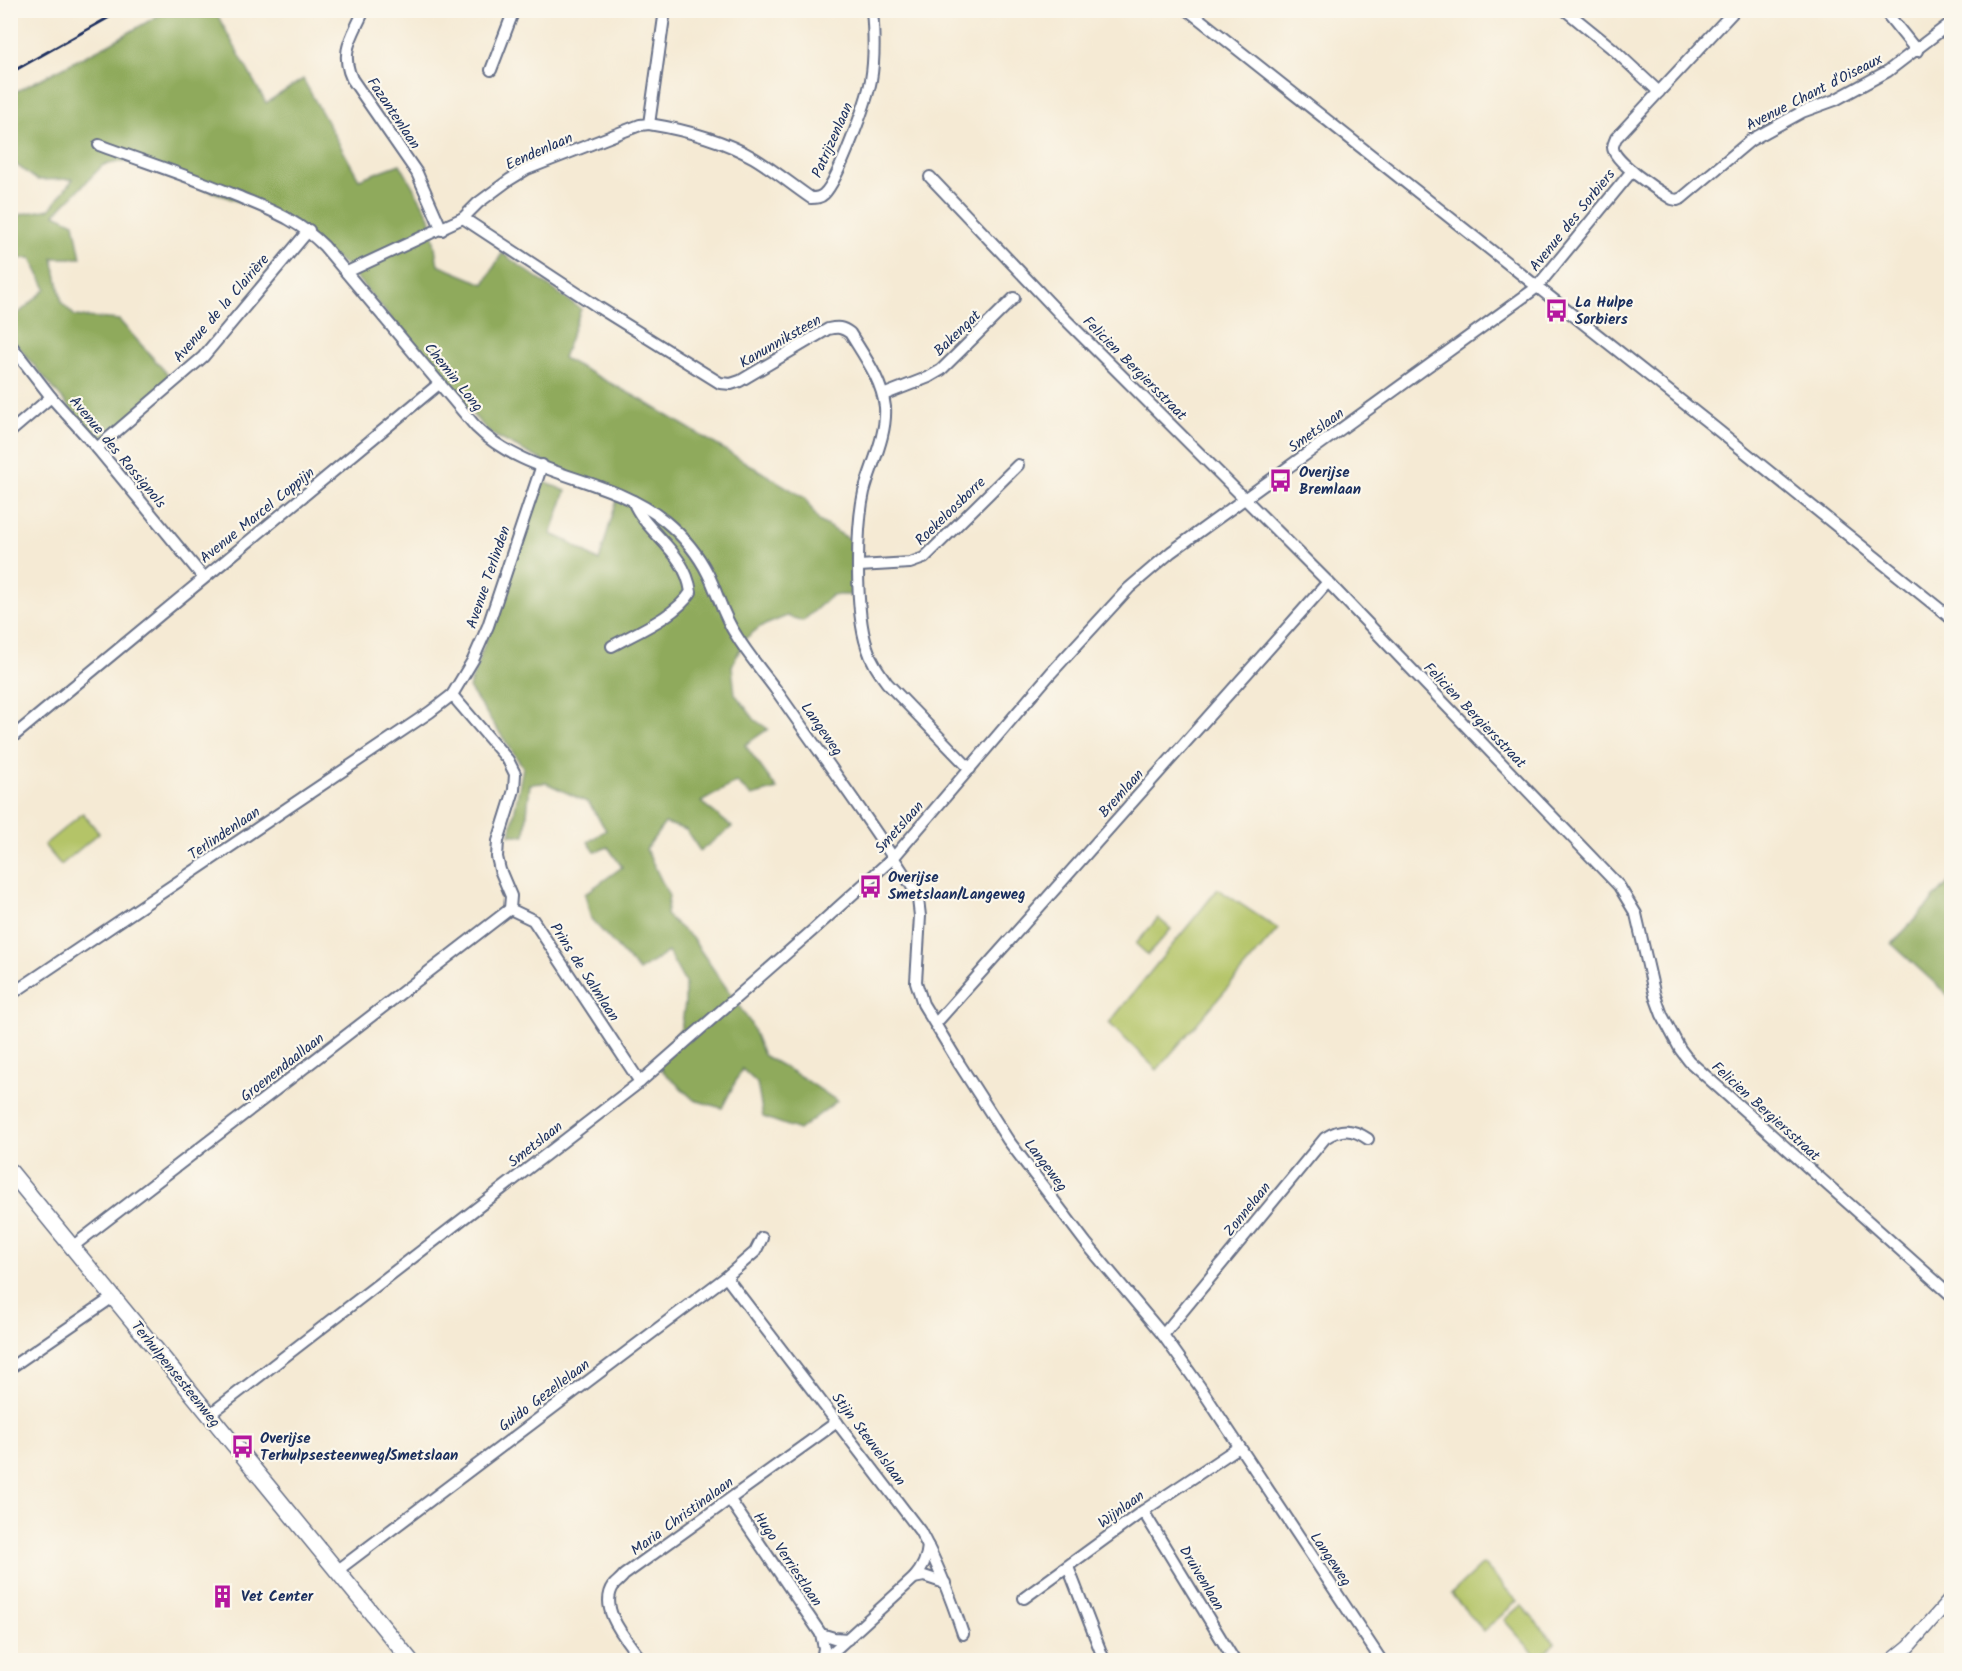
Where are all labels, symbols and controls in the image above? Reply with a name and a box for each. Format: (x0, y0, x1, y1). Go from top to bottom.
street label: Avenue Chant d'Oiseaux (1742, 48, 1887, 138)
street label: Fazantenlaan (360, 73, 426, 155)
street label: Patrijzenlaan (806, 99, 860, 182)
street label: Eendenlaan (502, 126, 577, 177)
street label: Avenue des Sorbiers (1524, 164, 1622, 277)
street label: Avenue de la Clairière (168, 249, 276, 368)
place label: La Hulpe Sorbiers (1575, 291, 1634, 332)
bus stop icon: La Hulpe Sorbiers (1544, 298, 1570, 324)
street label: Bakengat (928, 305, 987, 363)
street label: Kanunniksteen (735, 309, 826, 375)
street label: Felicien Bergiersstraat (1076, 311, 1192, 427)
street label: Chemin Long (418, 338, 489, 418)
street label: Avenue des Rossignols (63, 391, 172, 515)
street label: Smetslaan (1283, 402, 1350, 460)
place label: Overijse Bremlaan (1299, 461, 1361, 502)
street label: Avenue Marcel Coppijn (195, 462, 321, 570)
bus stop icon: Overijse Bremlaan (1268, 468, 1294, 494)
street label: Roekeloosborre (910, 471, 992, 552)
street label: Avenue Terlinden (460, 523, 518, 632)
street label: Felicien Bergiersstraat (1417, 657, 1532, 775)
street label: Langeweg (794, 698, 849, 761)
street label: Bremlaan (1093, 764, 1150, 824)
street label: Smetslaan (869, 796, 930, 860)
street label: Terlindenlaan (183, 801, 266, 867)
place label: Overijse Smetslaan/Langeweg (888, 866, 1025, 907)
bus stop icon: Overijse Smetslaan/Langeweg (857, 873, 883, 899)
street label: Prins de Salmlaan (543, 918, 625, 1027)
street label: Groenendaallaan (235, 1027, 330, 1108)
street label: Felicien Bergiersstraat (1705, 1056, 1826, 1168)
street label: Smetslaan (503, 1115, 568, 1174)
street label: Langeweg (1017, 1134, 1073, 1197)
street label: Zonnelaan (1218, 1177, 1277, 1242)
street label: Terhulpensesteenweg (125, 1316, 226, 1433)
street label: Guido Gezellelaan (494, 1353, 595, 1438)
street label: Stijn Steuvelslaan (825, 1388, 911, 1491)
place label: Overijse Terhulpsesteenweg/Smetslaan (260, 1427, 458, 1468)
bus stop icon: Overijse Terhulpsesteenweg/Smetslaan (229, 1434, 255, 1460)
street label: Maria Christinalaan (626, 1471, 739, 1563)
street label: Wijnlaan (1093, 1485, 1150, 1535)
street label: Hugo Verriestlaan (746, 1507, 828, 1612)
street label: Langeweg (1303, 1528, 1357, 1592)
street label: Druivenlaan (1172, 1541, 1230, 1616)
building icon: Vet Center (210, 1583, 236, 1609)
place label: Vet Center (241, 1585, 314, 1609)

